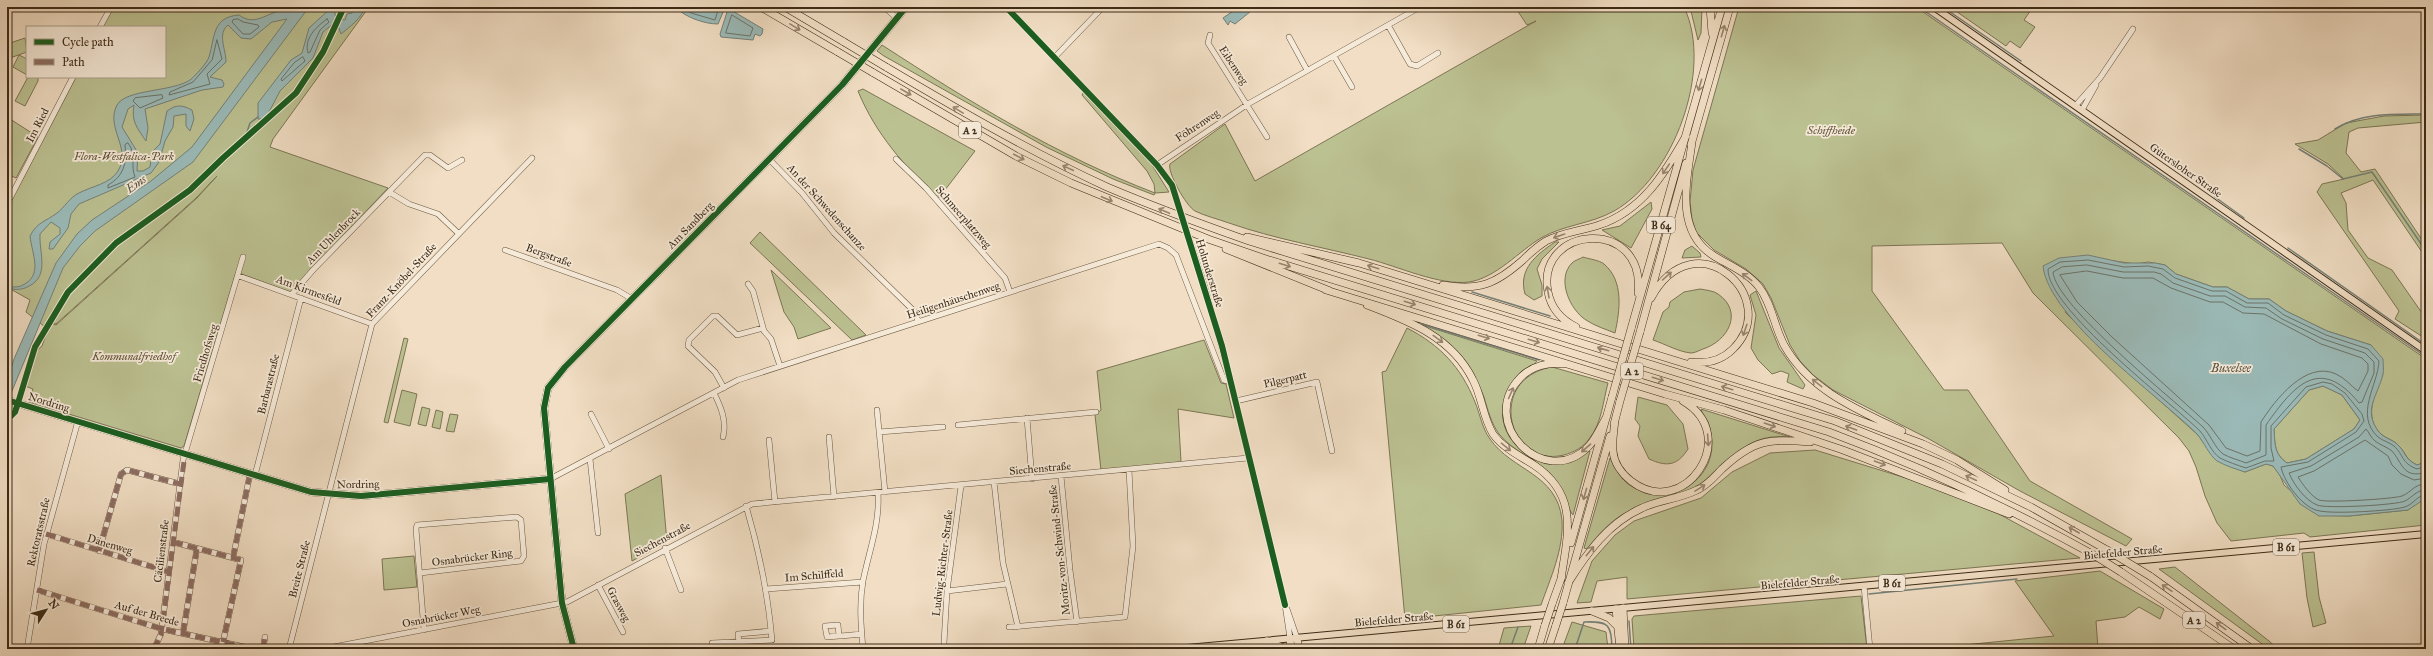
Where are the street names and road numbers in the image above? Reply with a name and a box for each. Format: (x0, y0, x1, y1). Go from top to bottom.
street label: Eibenweg (1216, 44, 1251, 88)
street label: Im Ried (23, 105, 52, 145)
street label: Föhrenweg (1173, 106, 1223, 145)
road number: A 2 (959, 122, 981, 138)
street label: Gütersloher Straße (2147, 141, 2225, 200)
street label: An der Schwedenschanze (784, 161, 869, 254)
street label: Schmeerplatzweg (933, 183, 995, 252)
street label: Am Sandberg (664, 198, 717, 252)
street label: Am Uhlenbrock (303, 205, 364, 267)
road number: B 64 (1647, 217, 1675, 233)
street label: Holunderstraße (1193, 237, 1226, 309)
street label: Franz-Knöbel-Straße (363, 240, 440, 320)
street label: Bergstraße (524, 241, 574, 270)
street label: Am Kirmesfeld (274, 272, 344, 308)
street label: Heiligenhäuschenweg (905, 279, 1002, 322)
street label: Friedhofsweg (190, 322, 221, 384)
street label: Barbarastraße (255, 352, 282, 416)
road number: A 2 (1621, 363, 1643, 379)
street label: Pilgerpatt (1262, 368, 1308, 391)
street label: Nordring (27, 390, 72, 415)
street label: Siechenstraße (1009, 459, 1072, 478)
street label: Nordring (337, 478, 380, 491)
street label: Moritz-von-Schwind-Straße (1046, 484, 1073, 616)
street label: Rektoratsstraße (24, 496, 53, 568)
street label: Ludwig-Richter-Straße (930, 509, 956, 617)
street label: Cäcilienstraße (151, 518, 172, 583)
street label: Siechenstraße (632, 519, 693, 560)
street label: Dänenweg (86, 531, 135, 558)
street label: Breite Straße (286, 539, 313, 599)
road number: B 61 (2273, 539, 2299, 555)
street label: Bielefelder Straße (2083, 543, 2164, 562)
street label: Osnabrücker Ring (431, 546, 514, 569)
street label: Im Schilffeld (784, 566, 844, 585)
street label: Bielefelder Straße (1760, 573, 1841, 592)
road number: B 61 (1879, 575, 1905, 591)
street label: Grasweg (604, 585, 634, 625)
street label: Auf der Breede (112, 598, 181, 629)
street label: Osnabrücker Weg (401, 602, 482, 630)
street label: Bielefelder Straße (1354, 610, 1435, 629)
road number: A 2 (2183, 612, 2205, 628)
road number: B 61 (1443, 616, 1469, 632)

